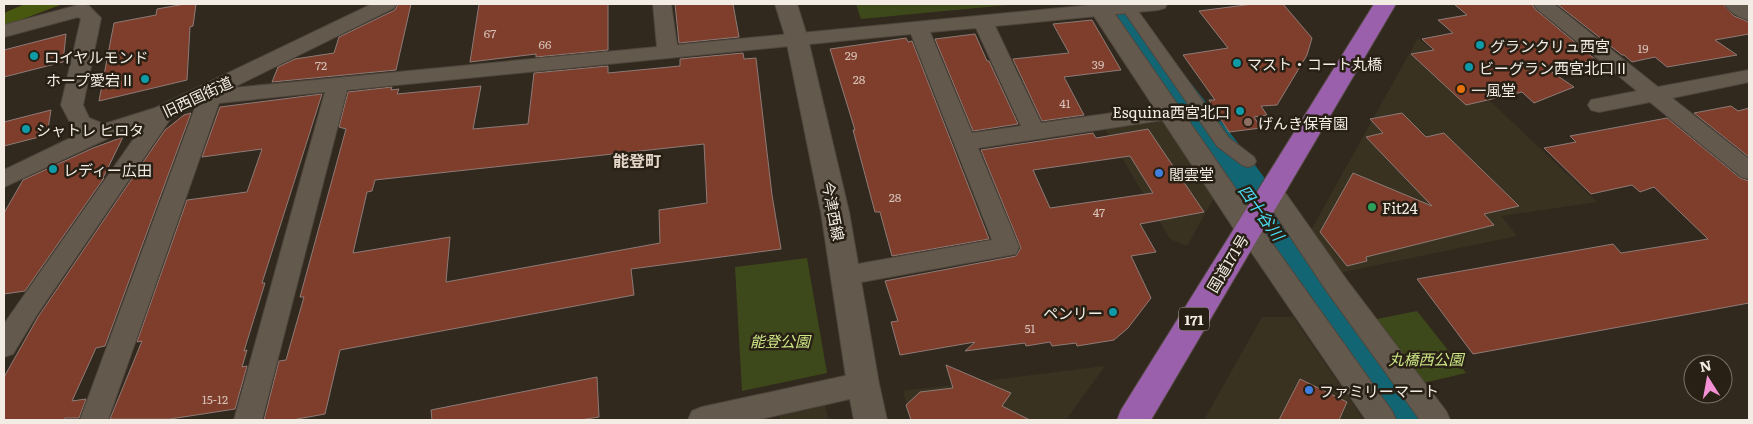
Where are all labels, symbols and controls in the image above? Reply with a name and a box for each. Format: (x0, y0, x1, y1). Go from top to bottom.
house number: 67 (484, 24, 496, 42)
place label: グランクリュ西宮 (1490, 34, 1610, 57)
house number: 66 (539, 35, 552, 53)
marker: グランクリュ西宮 (1474, 39, 1486, 51)
house number: 19 (1637, 39, 1649, 57)
place label: ロイヤルモンド (44, 45, 149, 68)
house number: 29 (845, 46, 857, 64)
marker: ロイヤルモンド (28, 50, 40, 62)
place label: マスト・コート丸橋 (1247, 52, 1382, 75)
house number: 39 (1092, 55, 1104, 73)
house number: 72 (315, 56, 327, 74)
place label: ビーグラン西宮北口Ⅱ (1479, 56, 1629, 79)
marker: マスト・コート丸橋 (1231, 57, 1243, 69)
marker: ビーグラン西宮北口Ⅱ (1463, 61, 1475, 73)
place label: ホープ愛宕Ⅱ (46, 68, 135, 91)
street label: 旧西国街道 (158, 70, 236, 122)
house number: 28 (853, 70, 866, 88)
marker: ホープ愛宕Ⅱ (139, 73, 151, 85)
place label: 一風堂 (1471, 78, 1516, 101)
marker: 一風堂 (1455, 83, 1467, 95)
house number: 41 (1059, 94, 1071, 112)
place label: Esquina西宮北口 (1112, 100, 1230, 123)
marker: Esquina西宮北口 (1234, 105, 1246, 117)
place label: げんき保育園 (1258, 111, 1348, 134)
marker: げんき保育園 (1242, 116, 1254, 128)
place label: シャトレ ヒロタ (36, 118, 144, 141)
marker: シャトレ ヒロタ (20, 123, 32, 135)
district label: 能登町 (613, 148, 661, 172)
place label: レディー広田 (63, 158, 152, 181)
place label: 閣雲堂 (1169, 162, 1214, 185)
marker: レディー広田 (47, 163, 59, 175)
marker: 閣雲堂 (1153, 167, 1165, 179)
street label: 今津西線 (817, 179, 851, 243)
water label: 四十谷川 (1233, 179, 1292, 247)
house number: 28 (889, 188, 902, 206)
place label: Fit24 (1382, 196, 1418, 219)
marker: Fit24 (1366, 201, 1378, 213)
house number: 47 (1093, 203, 1105, 221)
street label: 国道171号 (1201, 229, 1253, 297)
place label: ペンリー (1043, 301, 1103, 324)
marker: ペンリー (1107, 306, 1119, 318)
road number: 171 (1179, 308, 1209, 330)
house number: 51 (1025, 319, 1036, 337)
park label: 能登公園 (750, 329, 812, 352)
park label: 丸橋西公園 (1388, 347, 1465, 370)
north arrow (1683, 354, 1733, 404)
text: N (1698, 354, 1713, 376)
place label: ファミリーマート (1319, 379, 1439, 402)
marker: ファミリーマート (1303, 384, 1315, 396)
house number: 15-12 (202, 390, 228, 408)

